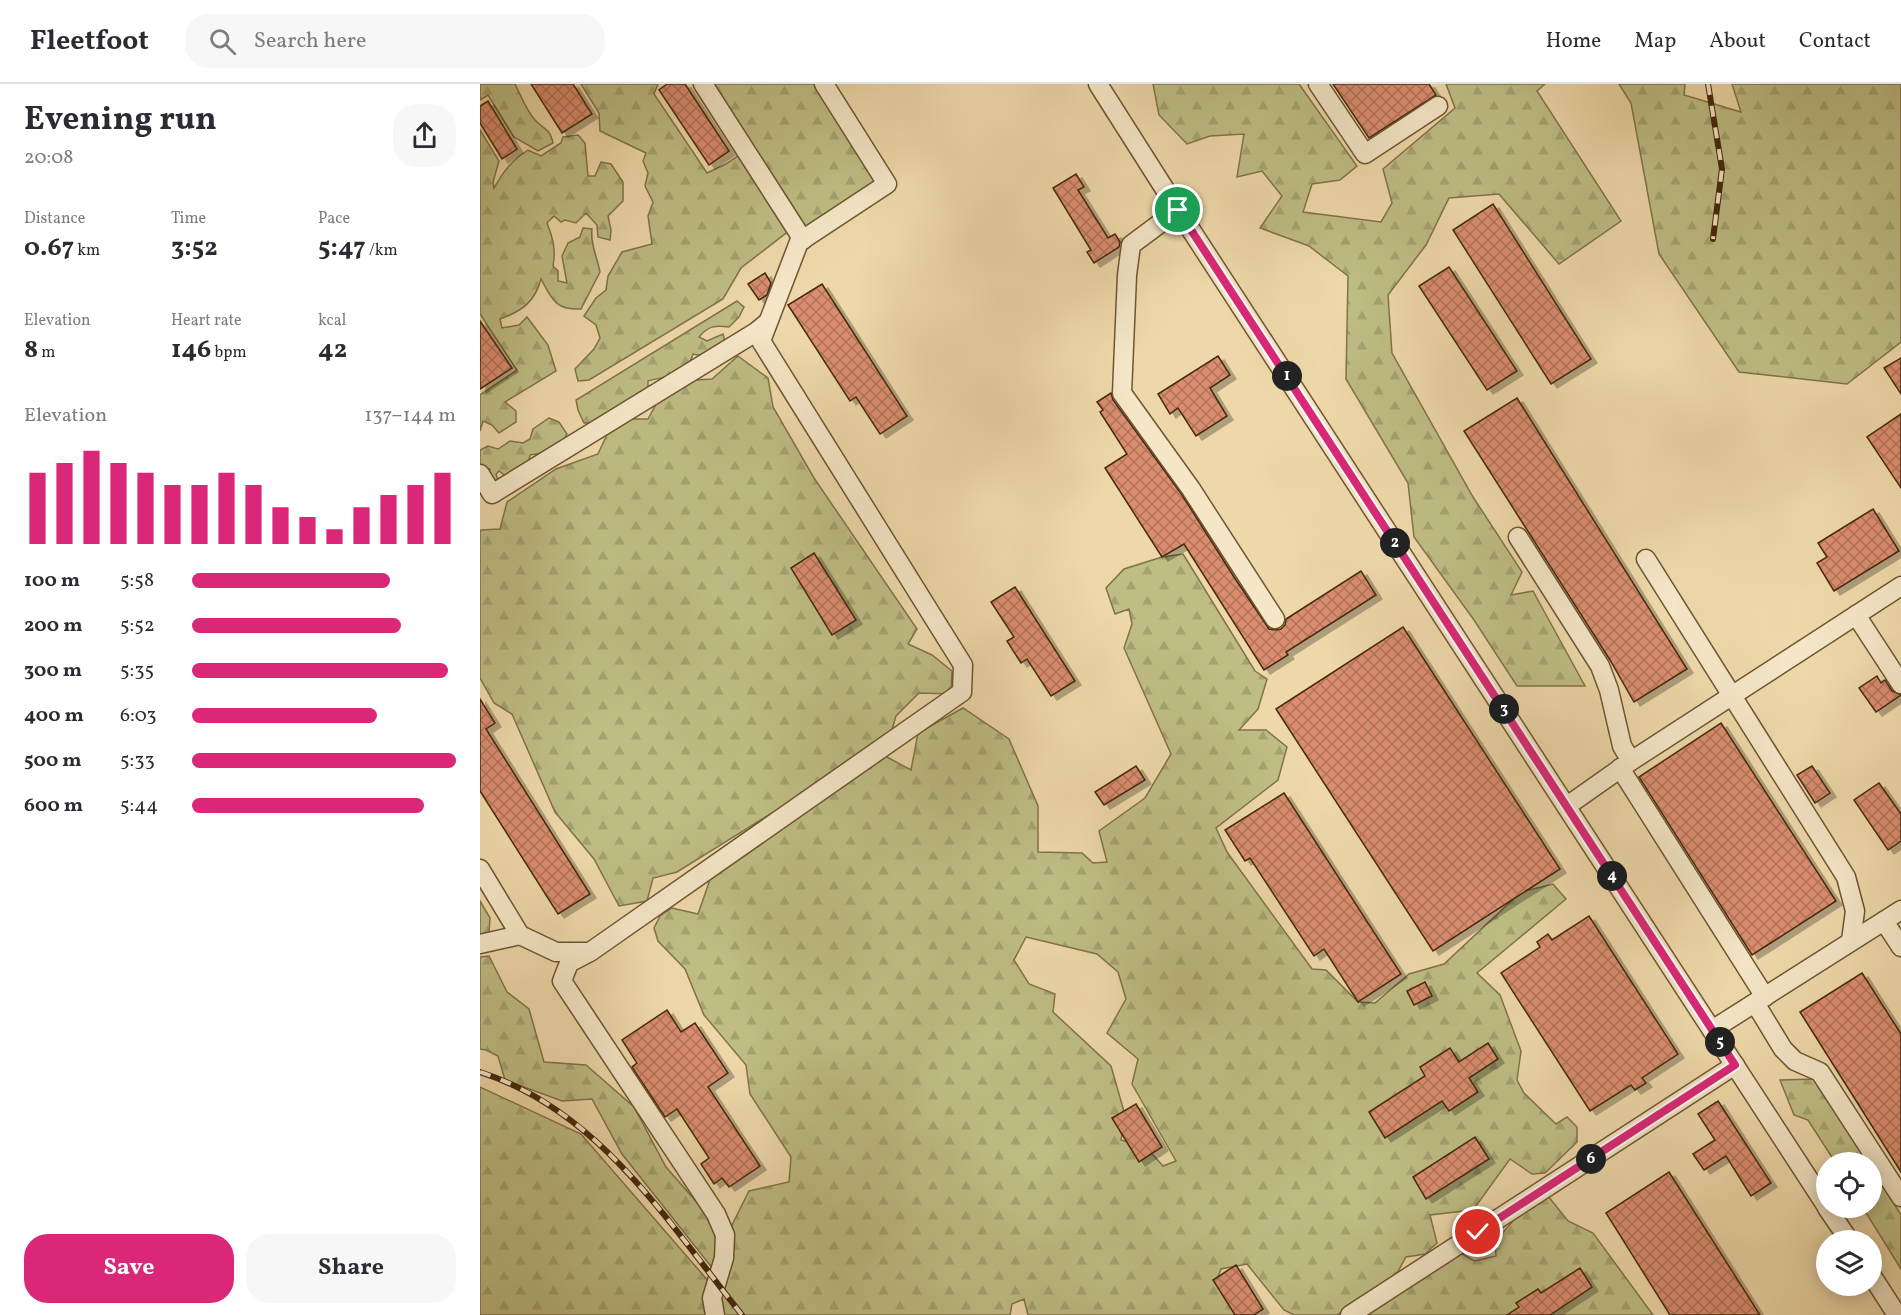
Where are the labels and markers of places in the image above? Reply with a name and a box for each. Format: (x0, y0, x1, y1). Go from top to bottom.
pin (1152, 184, 1203, 235)
pin: 1 (1272, 361, 1302, 391)
pin: 2 (1380, 528, 1410, 558)
pin: 3 (1489, 694, 1519, 724)
pin: 4 (1597, 861, 1627, 891)
pin: 5 (1705, 1027, 1735, 1057)
pin: 6 (1576, 1144, 1606, 1174)
pin (1452, 1206, 1503, 1257)

